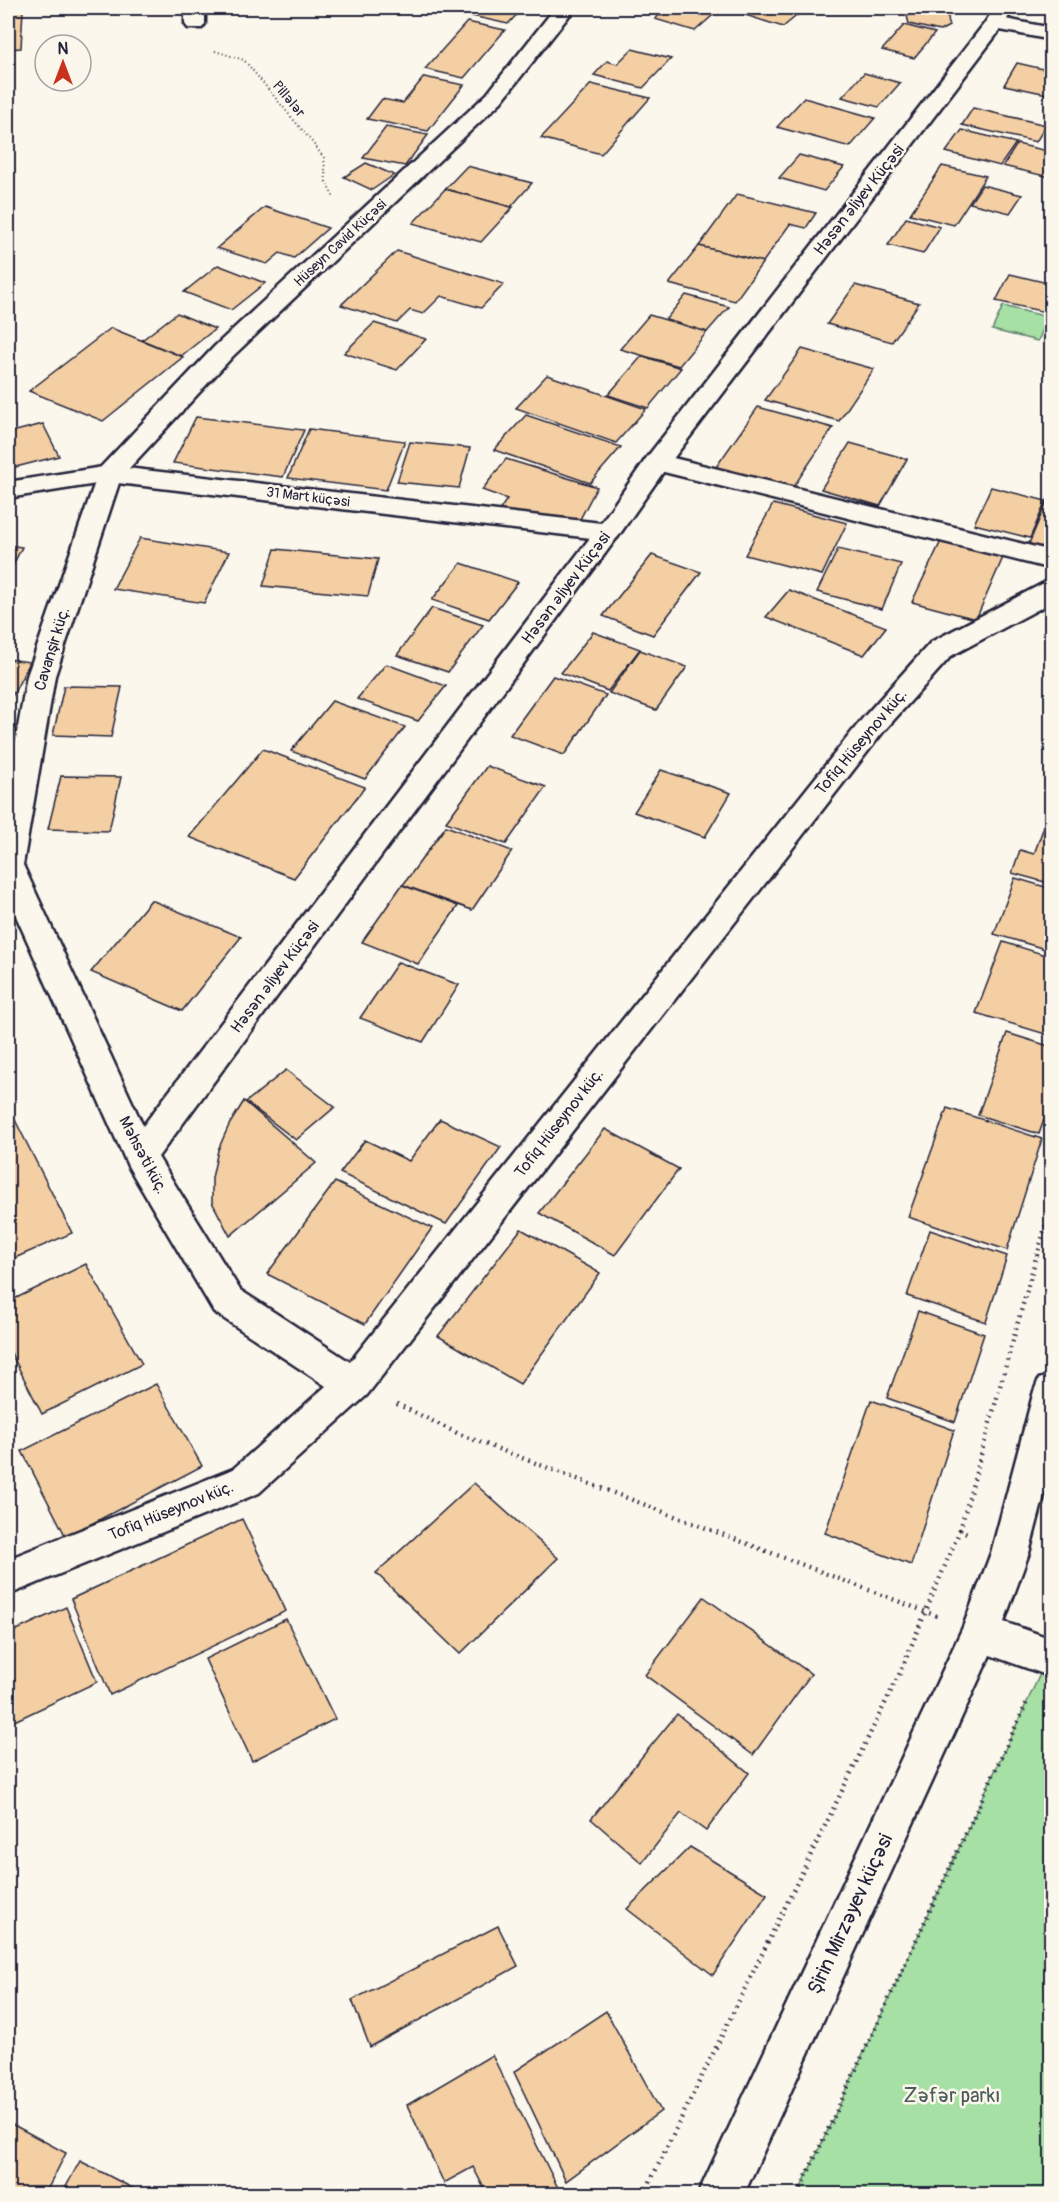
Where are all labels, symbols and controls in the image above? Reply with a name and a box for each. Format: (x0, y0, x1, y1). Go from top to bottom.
north arrow (33, 33, 93, 93)
text: N (58, 39, 69, 59)
street label: Pillələr (269, 77, 309, 121)
street label: Həsən Əliyev Küçəsi (809, 140, 909, 259)
street label: Hüseyn Cavid Küçəsi (290, 195, 390, 290)
street label: 31 Mart küçəsi (265, 483, 351, 511)
street label: Həsən Əliyev Küçəsi (517, 528, 615, 648)
street label: Cavanşir küç. (30, 605, 74, 693)
street label: Tofiq Hüseynov küç. (811, 685, 911, 799)
street label: Həsən Əliyev Küçəsi (226, 917, 324, 1037)
street label: Tofiq Hüseynov küç. (510, 1065, 608, 1181)
street label: Məhsəti küç. (114, 1113, 172, 1197)
street label: Tofiq Hüseynov küç. (106, 1477, 236, 1545)
street label: Şirin Mirzəyev küçəsi (802, 1830, 898, 1998)
park label: Zəfər parkı (904, 2083, 1000, 2108)

